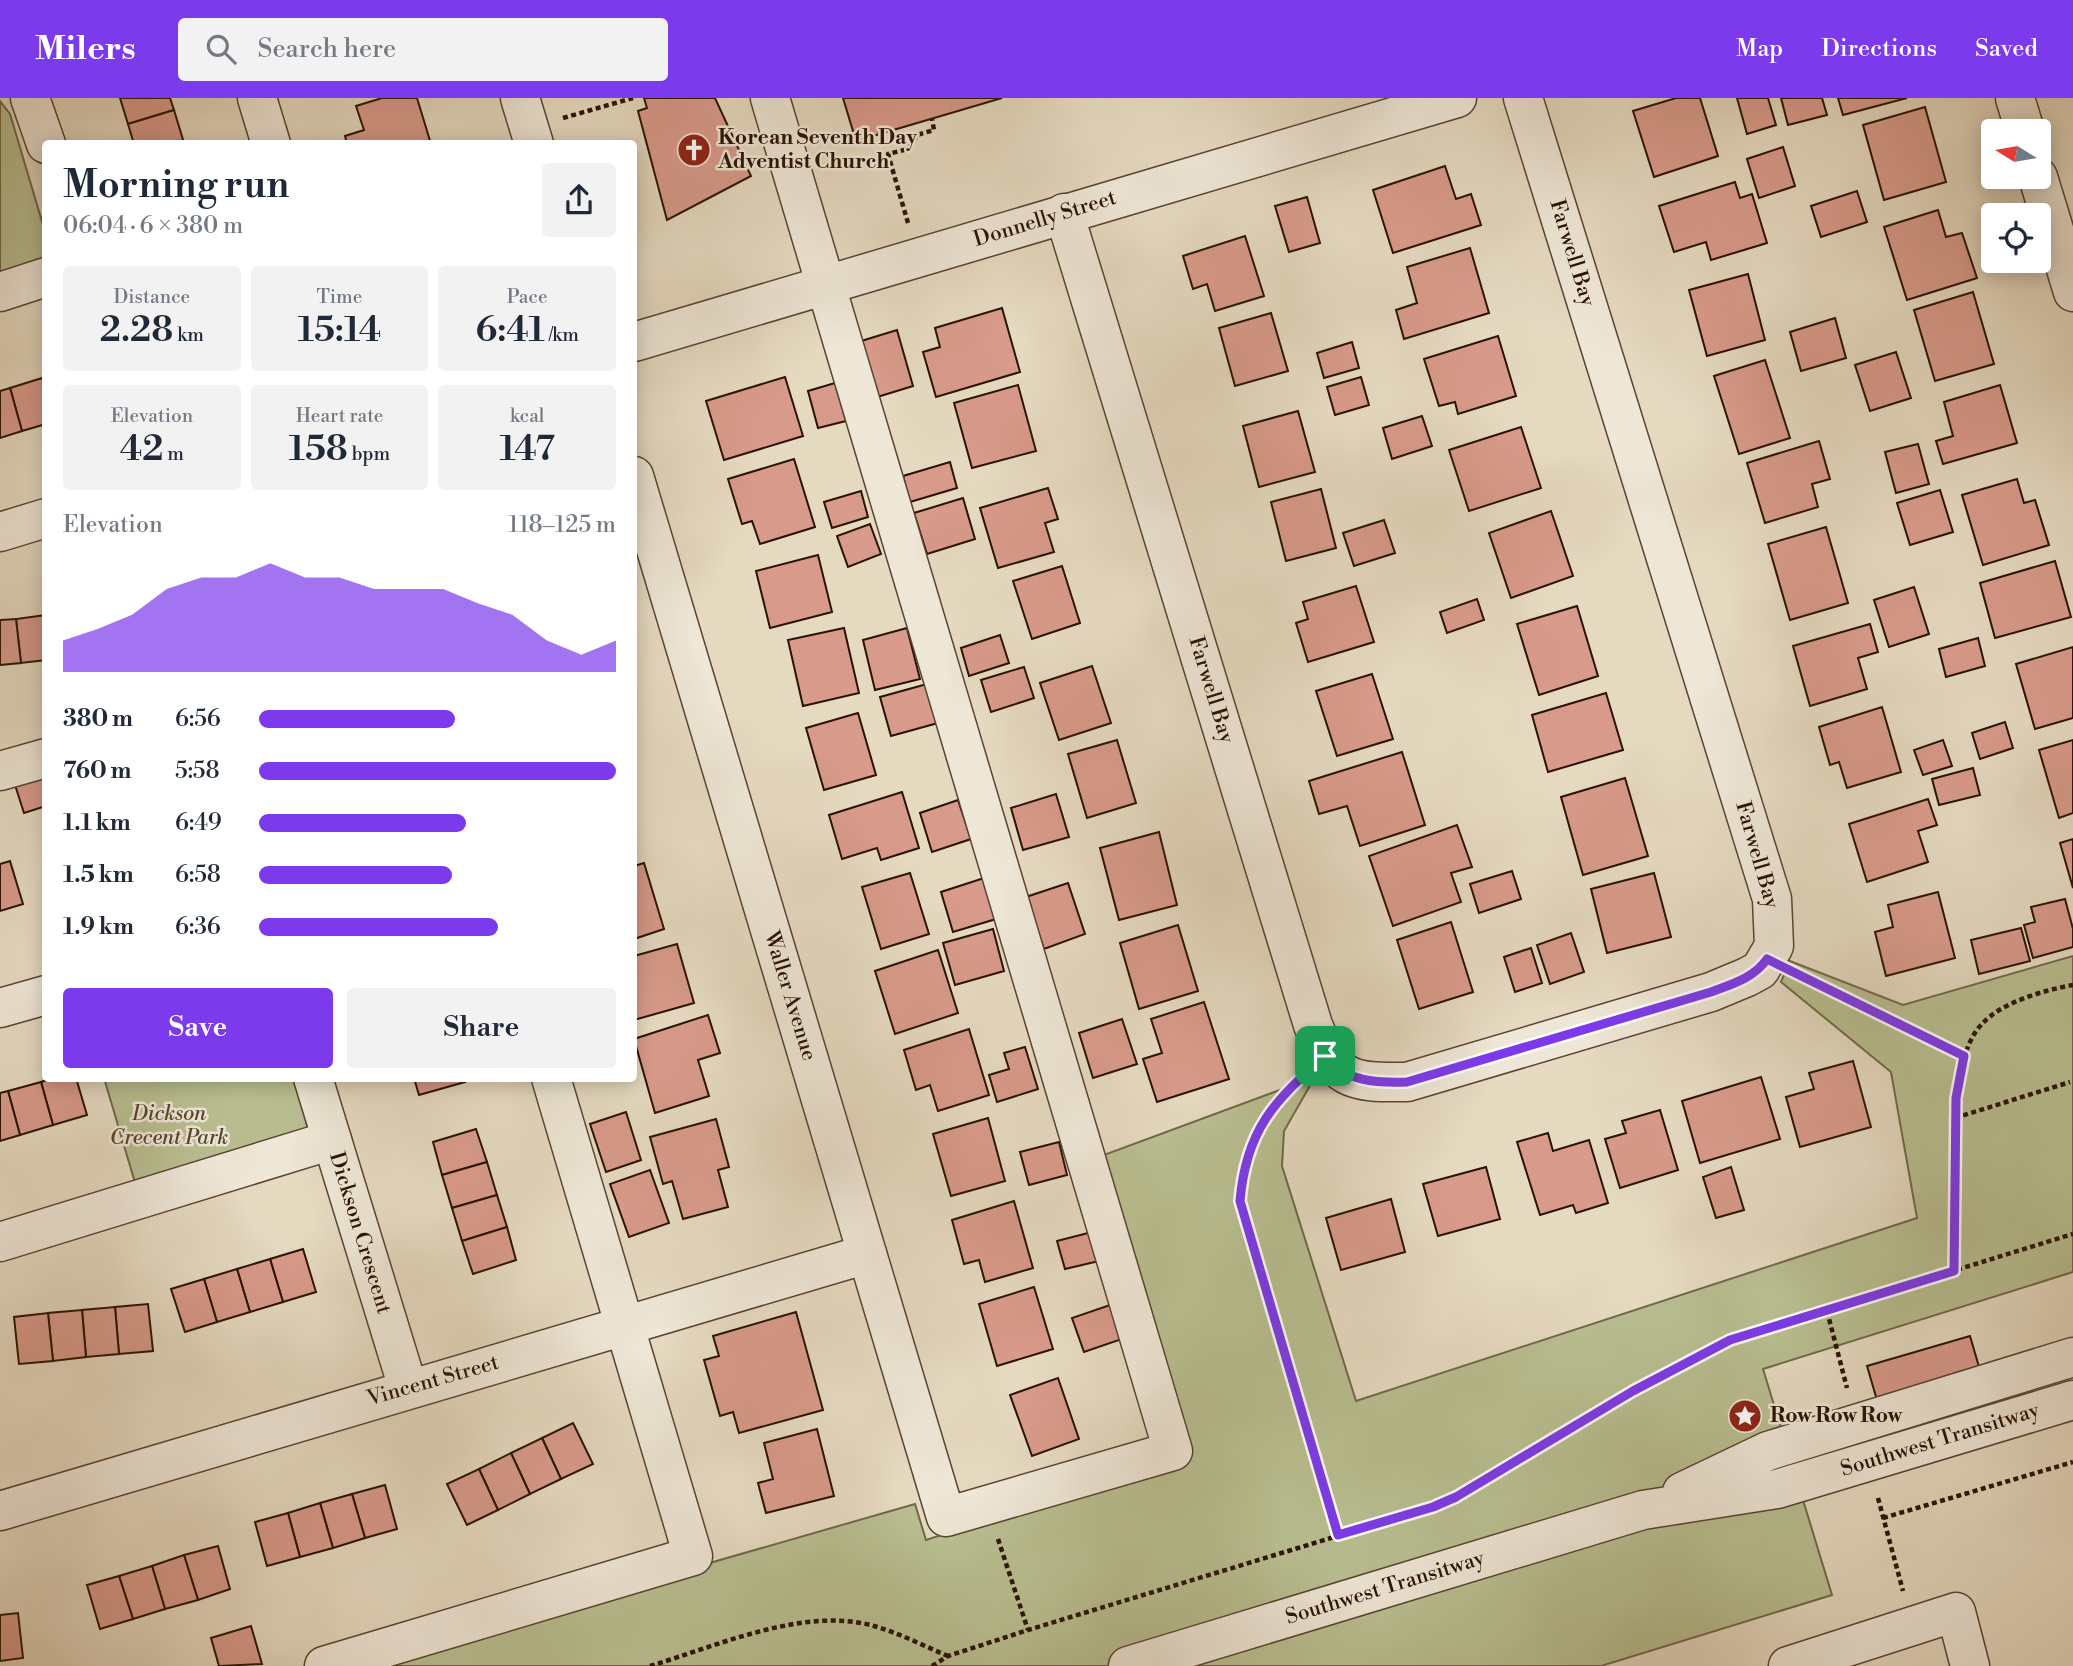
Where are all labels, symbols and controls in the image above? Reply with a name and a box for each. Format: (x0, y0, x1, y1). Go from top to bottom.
search box (178, 18, 668, 81)
text: Milers (35, 29, 136, 70)
icon: search (202, 30, 240, 68)
text: Search here (258, 33, 396, 65)
text: Map (1736, 34, 1783, 64)
text: Directions (1821, 34, 1937, 64)
text: Saved (1975, 34, 2038, 64)
north arrow (1981, 119, 2051, 189)
map controls (1981, 119, 2051, 273)
place label: Korean Seventh Day Adventist Church (717, 125, 917, 175)
church icon: Korean Seventh Day Adventist Church (675, 131, 713, 169)
text: Morning run (63, 162, 289, 209)
button: share (542, 163, 616, 237)
street label: Donnelly Street (971, 185, 1120, 253)
street label: Farwell Bay (1543, 197, 1601, 310)
button: locate (1981, 203, 2051, 273)
text: 06:04 · 6 × 380 m (63, 212, 243, 240)
text: Distance (113, 285, 190, 309)
text: Time (317, 285, 362, 309)
text: Pace (507, 285, 548, 309)
text: 2.28 (100, 309, 173, 352)
text: 15:14 (298, 309, 381, 352)
text: 6:41 (475, 309, 545, 352)
text: km (173, 323, 204, 347)
text: /km (545, 323, 579, 347)
text: Elevation (111, 404, 193, 428)
text: Heart rate (296, 404, 383, 428)
text: kcal (510, 404, 544, 428)
text: 42 (120, 428, 163, 471)
text: 158 (289, 428, 348, 471)
text: 147 (499, 428, 555, 471)
text: m (163, 442, 184, 466)
text: bpm (348, 442, 390, 466)
text: Elevation (63, 511, 163, 539)
text: 118–125 m (508, 511, 616, 539)
street label: Farwell Bay (1182, 634, 1240, 747)
text: 380 m (63, 705, 133, 733)
text: 6:56 (175, 705, 221, 733)
text: 760 m (63, 757, 131, 785)
text: 5:58 (175, 757, 220, 785)
street label: Farwell Bay (1729, 798, 1785, 912)
text: 1.1 km (63, 809, 131, 837)
text: 6:49 (175, 809, 222, 837)
text: 1.5 km (63, 861, 134, 889)
text: 6:58 (175, 861, 221, 889)
text: 1.9 km (63, 913, 134, 941)
text: 6:36 (175, 913, 221, 941)
street label: Waller Avenue (758, 927, 822, 1064)
button: Save (63, 988, 333, 1068)
button: Share (347, 988, 616, 1068)
pin (1295, 1026, 1355, 1086)
icon: arrive (1306, 1037, 1344, 1075)
park label: Dickson Crecent Park (110, 1101, 228, 1151)
street label: Dickson Crescent (323, 1149, 397, 1318)
street label: Vincent Street (363, 1350, 502, 1412)
place icon: Row Row Row (1726, 1397, 1764, 1435)
street label: Southwest Transitway (1837, 1397, 2043, 1483)
place label: Row Row Row (1770, 1403, 1903, 1429)
street label: Southwest Transitway (1282, 1545, 1488, 1631)

